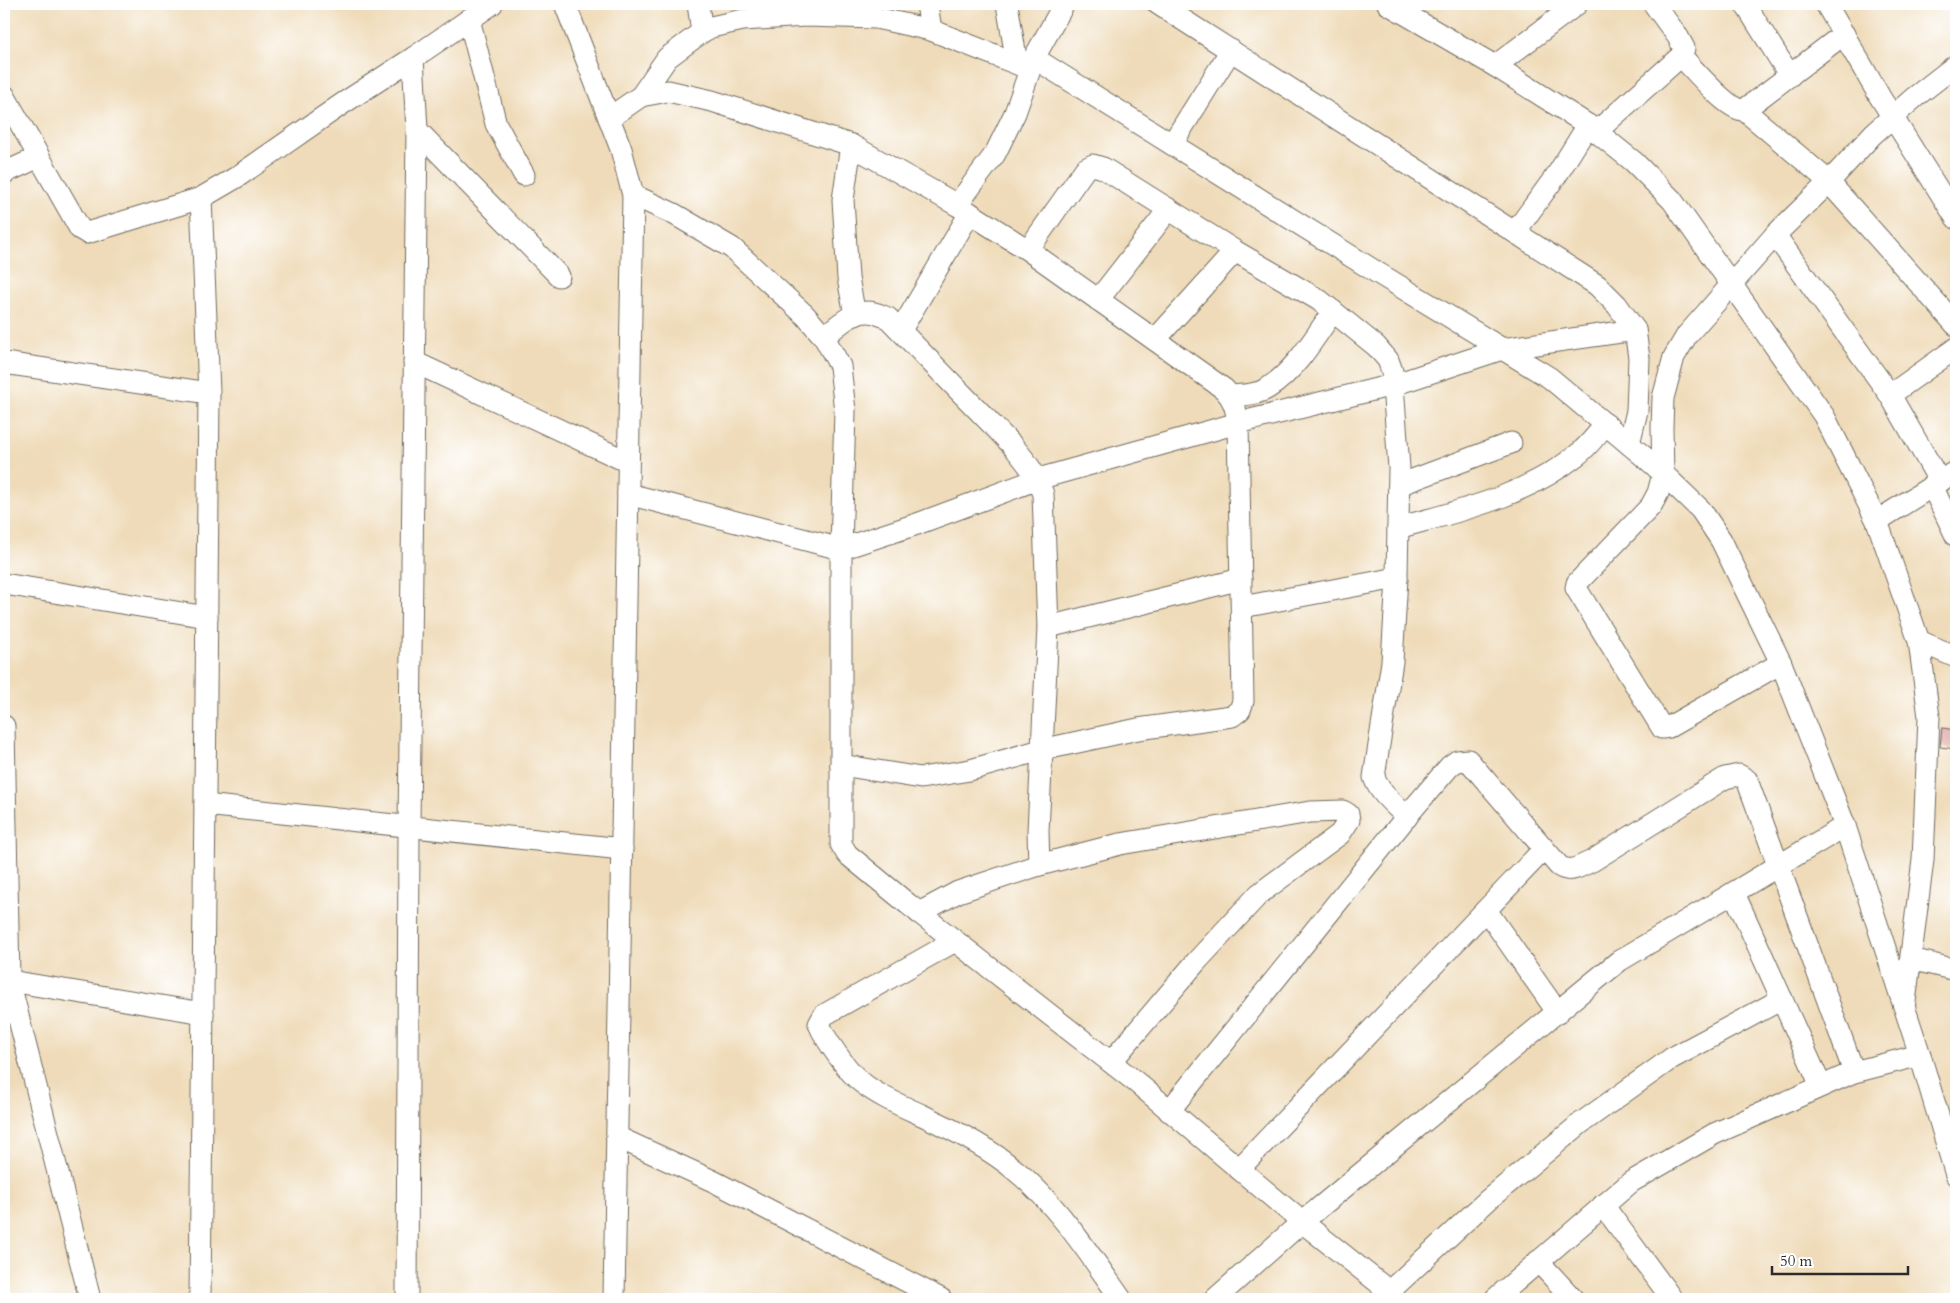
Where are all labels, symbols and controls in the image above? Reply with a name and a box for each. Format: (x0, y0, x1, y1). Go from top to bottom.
scale bar (1772, 1243, 1909, 1275)
text: 50 m (1780, 1251, 1812, 1271)

